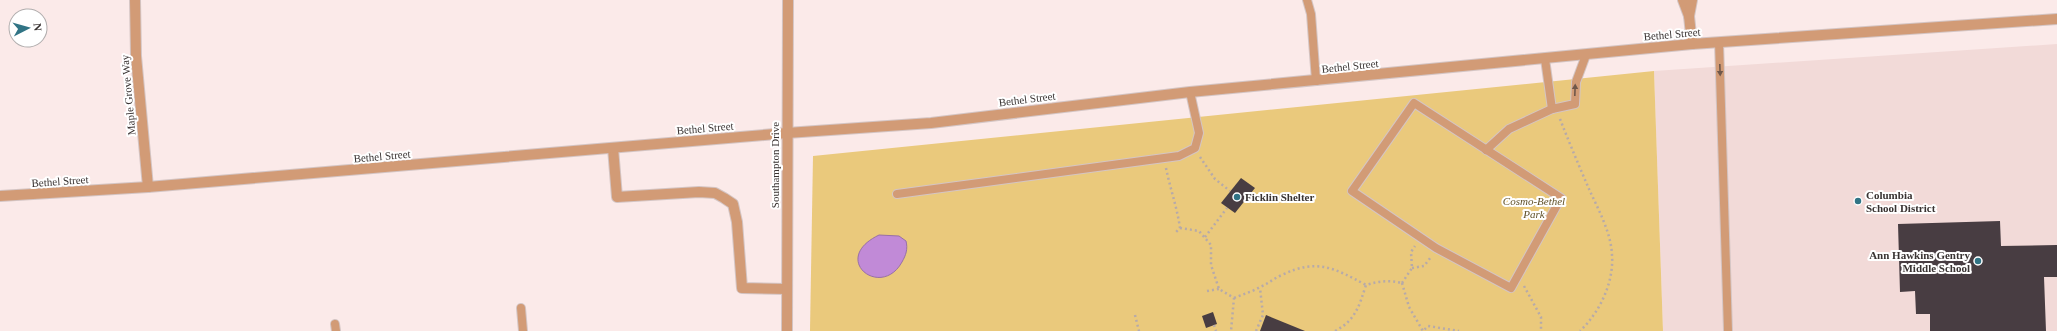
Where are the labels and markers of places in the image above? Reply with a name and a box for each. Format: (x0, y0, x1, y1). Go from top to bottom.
place label: Columbia School District (1866, 189, 1936, 214)
place label: Ficklin Shelter (1245, 191, 1314, 203)
marker: Ficklin Shelter (1232, 192, 1242, 202)
marker: Columbia School District (1853, 196, 1863, 206)
place label: Ann Hawkins Gentry Middle School (1869, 249, 1970, 274)
marker: Ann Hawkins Gentry Middle School (1973, 256, 1983, 266)

